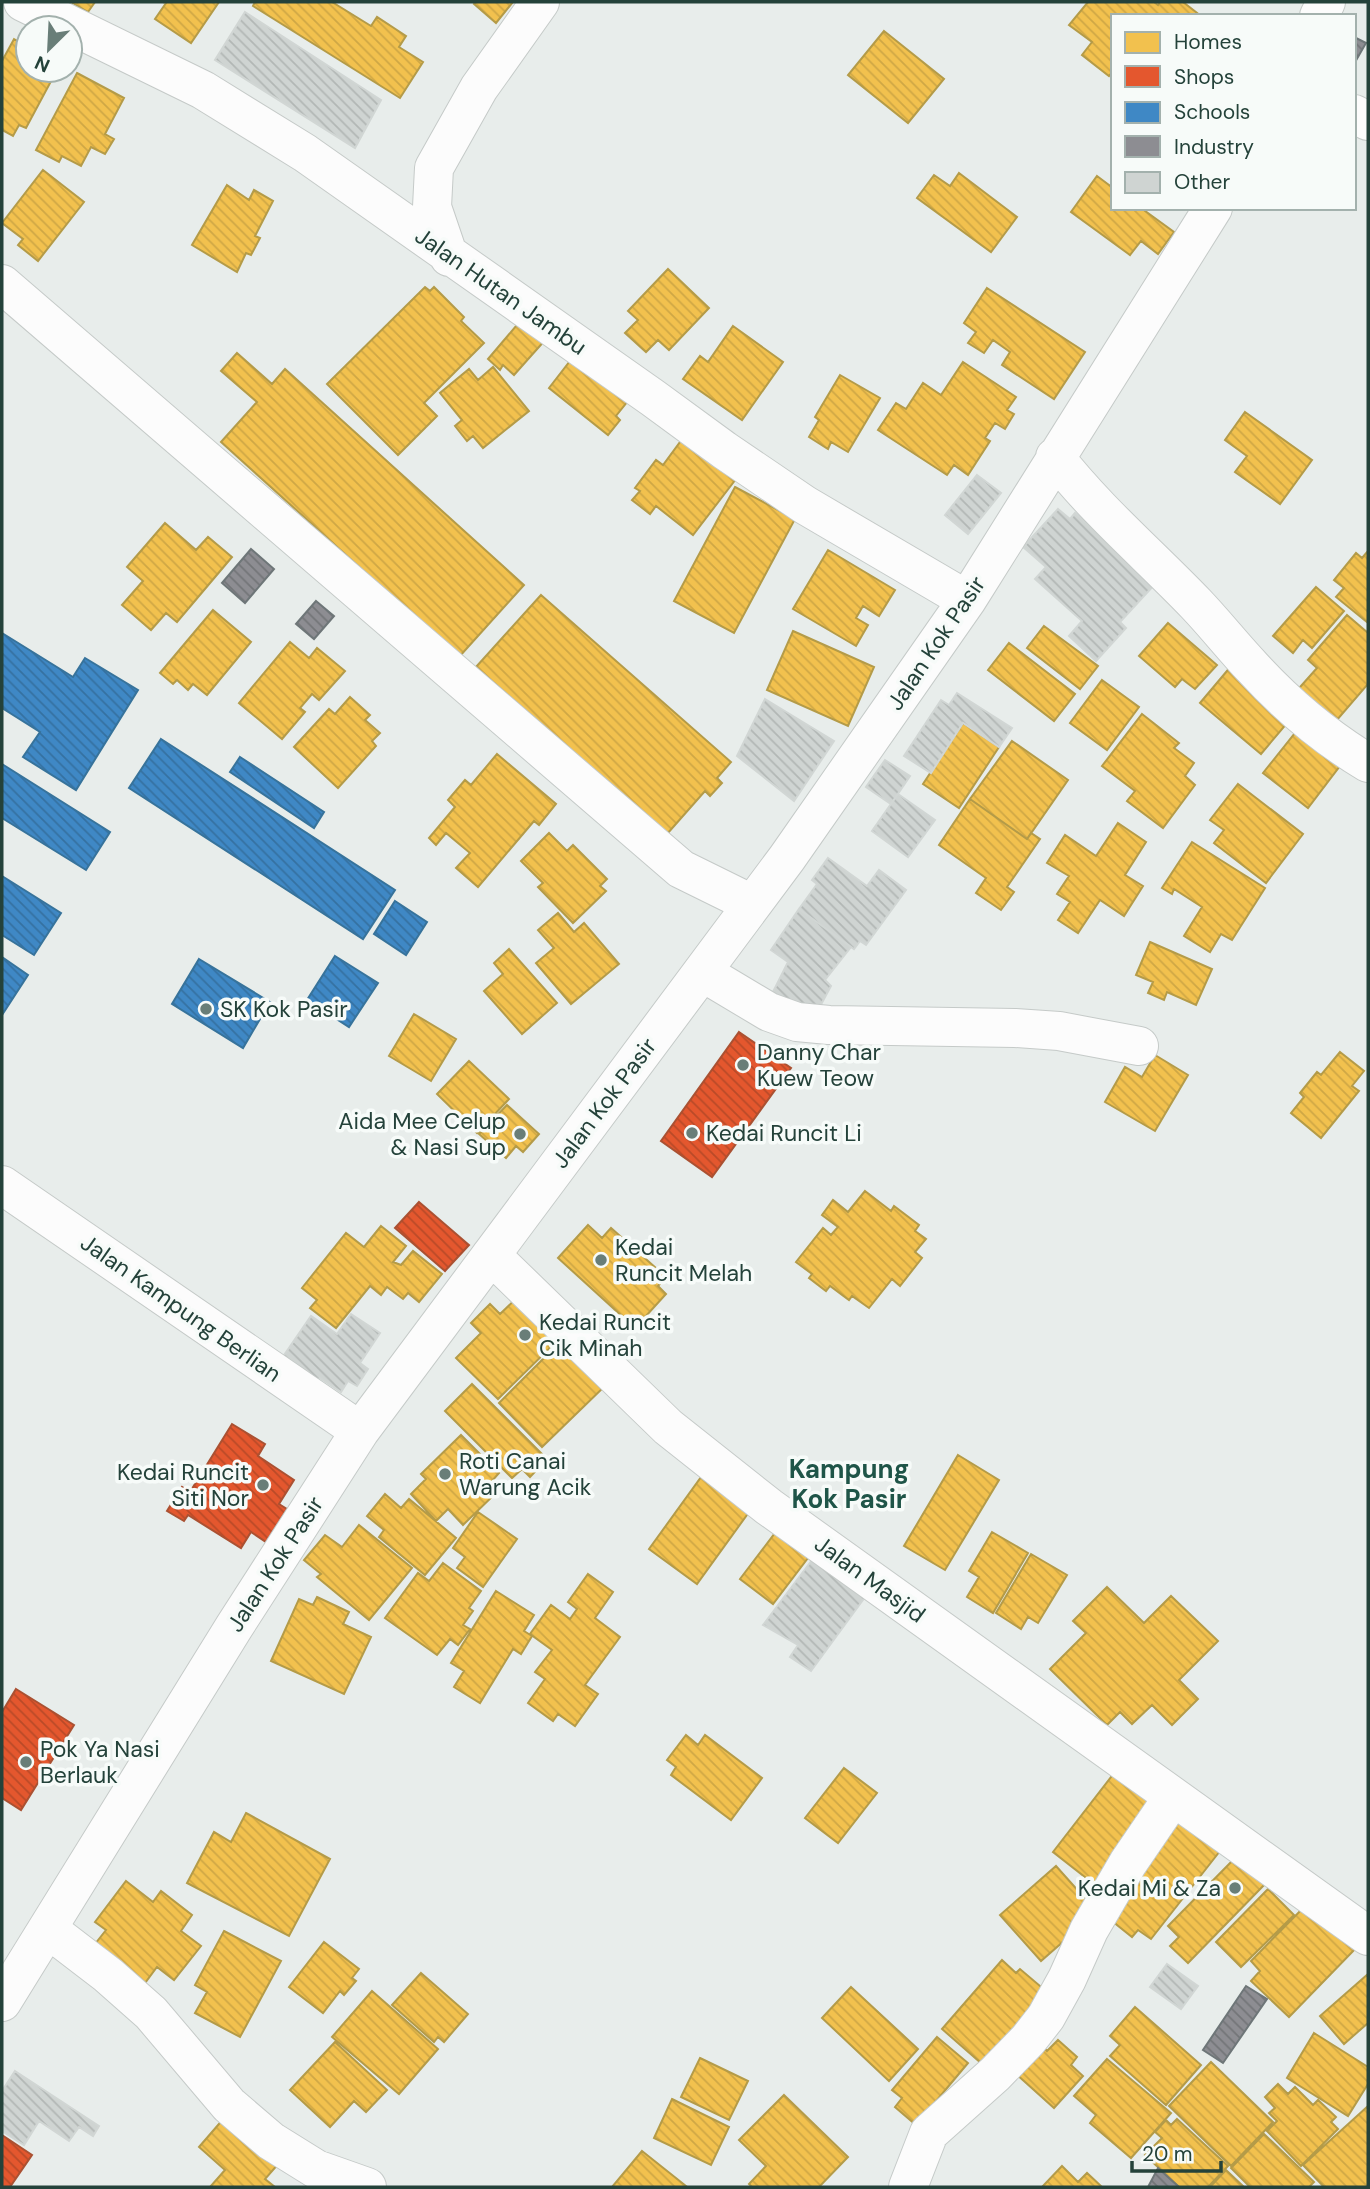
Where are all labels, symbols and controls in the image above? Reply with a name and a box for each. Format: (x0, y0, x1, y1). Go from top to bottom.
north arrow (14, 14, 84, 84)
legend (1111, 14, 1356, 210)
text: Homes (1174, 28, 1242, 56)
text: N (31, 50, 54, 78)
text: Shops (1174, 63, 1234, 91)
text: Schools (1174, 98, 1250, 126)
text: Industry (1174, 133, 1254, 161)
text: Other (1174, 168, 1230, 196)
street label: Jalan Hutan Jambu (409, 221, 593, 361)
street label: Jalan Kok Pasir (880, 570, 992, 716)
place label: SK Kok Pasir (220, 994, 348, 1024)
marker: SK Kok Pasir (198, 1001, 214, 1017)
street label: Jalan Kok Pasir (545, 1032, 663, 1174)
place label: Danny Char Kuew Teow (757, 1037, 881, 1093)
marker: Danny Char Kuew Teow (735, 1057, 751, 1073)
place label: Aida Mee Celup & Nasi Sup (338, 1106, 506, 1162)
place label: Kedai Runcit Li (706, 1118, 862, 1148)
marker: Kedai Runcit Li (684, 1125, 700, 1141)
marker: Aida Mee Celup & Nasi Sup (512, 1126, 528, 1142)
street label: Jalan Kampung Berlian (75, 1227, 287, 1389)
place label: Kedai Runcit Melah (615, 1232, 752, 1288)
marker: Kedai Runcit Melah (593, 1252, 609, 1268)
place label: Kedai Runcit Cik Minah (539, 1307, 671, 1363)
marker: Kedai Runcit Cik Minah (517, 1327, 533, 1343)
place label: Roti Canai Warung Acik (459, 1446, 592, 1502)
district label: Kampung Kok Pasir (789, 1452, 909, 1516)
place label: Kedai Runcit Siti Nor (117, 1457, 249, 1513)
marker: Roti Canai Warung Acik (437, 1466, 453, 1482)
marker: Kedai Runcit Siti Nor (255, 1477, 271, 1493)
street label: Jalan Kok Pasir (220, 1490, 330, 1638)
street label: Jalan Masjid (809, 1529, 931, 1629)
place label: Pok Ya Nasi Berlauk (40, 1734, 160, 1790)
marker: Pok Ya Nasi Berlauk (18, 1754, 34, 1770)
place label: Kedai Mi & Za (1078, 1873, 1221, 1903)
marker: Kedai Mi & Za (1227, 1880, 1243, 1896)
scale bar (1132, 2130, 1221, 2174)
text: 20 m (1142, 2140, 1193, 2168)

